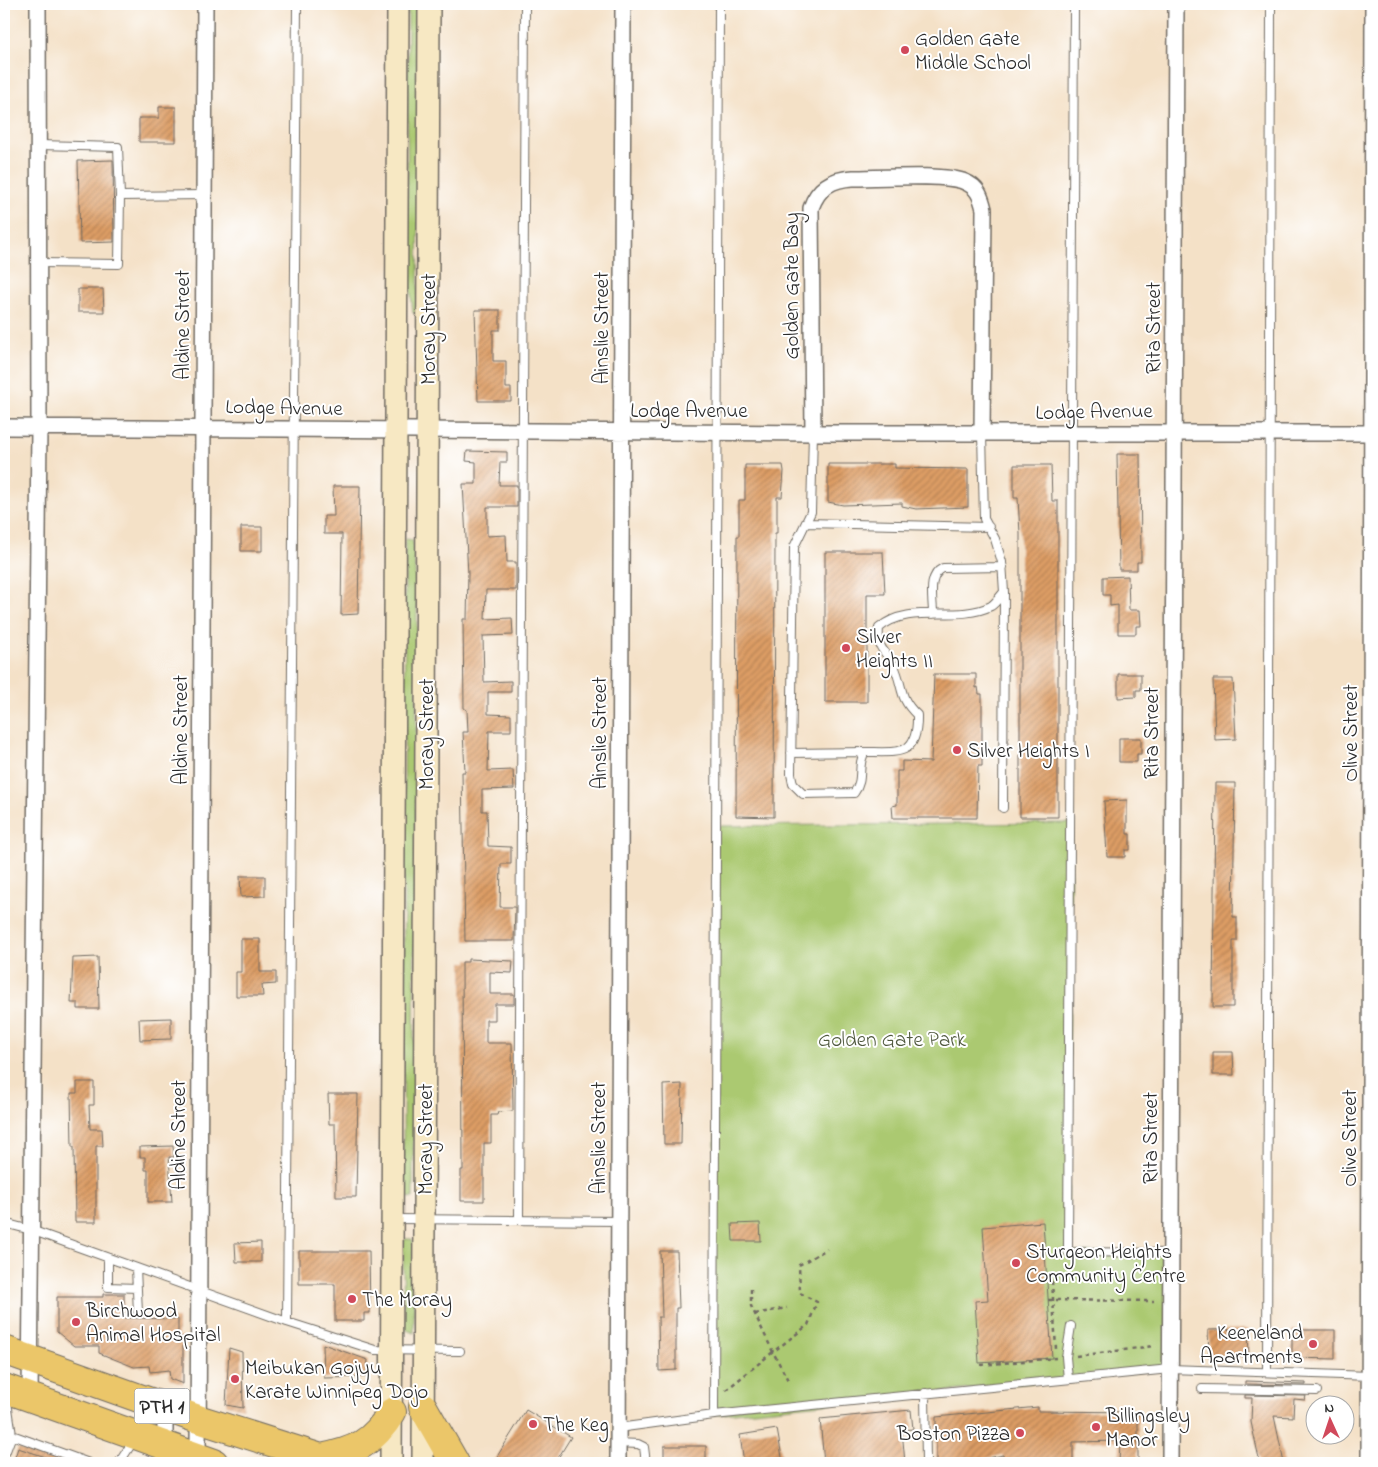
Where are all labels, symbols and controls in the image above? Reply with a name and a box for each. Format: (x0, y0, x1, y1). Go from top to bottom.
place label: Golden Gate Middle School (915, 25, 1031, 79)
marker: Golden Gate Middle School (899, 44, 911, 56)
street label: Golden Gate Bay (778, 212, 810, 360)
street label: Aldine Street (169, 270, 199, 380)
street label: Ainslie Street (588, 272, 618, 384)
street label: Moray Street (415, 273, 447, 385)
street label: Rita Street (1140, 282, 1170, 374)
street label: Lodge Avenue (225, 393, 344, 427)
street label: Lodge Avenue (630, 397, 748, 429)
street label: Lodge Avenue (1035, 397, 1154, 431)
place label: Silver Heights II (856, 623, 933, 679)
marker: Silver Heights II (840, 642, 852, 654)
street label: Aldine Street (167, 675, 197, 785)
street label: Ainslie Street (586, 677, 616, 789)
street label: Moray Street (413, 678, 445, 790)
street label: Olive Street (1337, 684, 1367, 782)
street label: Rita Street (1138, 687, 1168, 779)
place label: Silver Heights I (967, 737, 1090, 769)
marker: Silver Heights I (951, 744, 963, 756)
park label: Golden Gate Park (818, 1026, 967, 1056)
street label: Aldine Street (165, 1080, 195, 1190)
street label: Ainslie Street (585, 1082, 615, 1194)
street label: Moray Street (412, 1083, 444, 1195)
street label: Olive Street (1336, 1089, 1366, 1187)
street label: Rita Street (1137, 1092, 1167, 1184)
place label: Sturgeon Heights Community Centre (1026, 1238, 1186, 1294)
marker: Sturgeon Heights Community Centre (1010, 1257, 1022, 1269)
place label: The Moray (362, 1286, 452, 1318)
marker: The Moray (346, 1293, 358, 1305)
place label: Birchwood Animal Hospital (85, 1297, 220, 1351)
marker: Birchwood Animal Hospital (70, 1316, 82, 1328)
place label: Keeneland Apartments (1200, 1319, 1303, 1373)
marker: Keeneland Apartments (1307, 1338, 1319, 1350)
place label: Meibukan Gojyu Karate Winnipeg Dojo (245, 1354, 428, 1410)
marker: Meibukan Gojyu Karate Winnipeg Dojo (229, 1373, 241, 1385)
road number: PTH 1 (134, 1388, 190, 1424)
north arrow (1306, 1394, 1356, 1444)
text: N (1324, 1398, 1335, 1419)
place label: Billingsley Manor (1105, 1402, 1190, 1456)
place label: The Keg (543, 1411, 609, 1443)
marker: The Keg (527, 1418, 539, 1430)
place label: Boston Pizza (896, 1420, 1010, 1450)
marker: Billingsley Manor (1090, 1421, 1102, 1433)
marker: Boston Pizza (1014, 1427, 1026, 1439)

